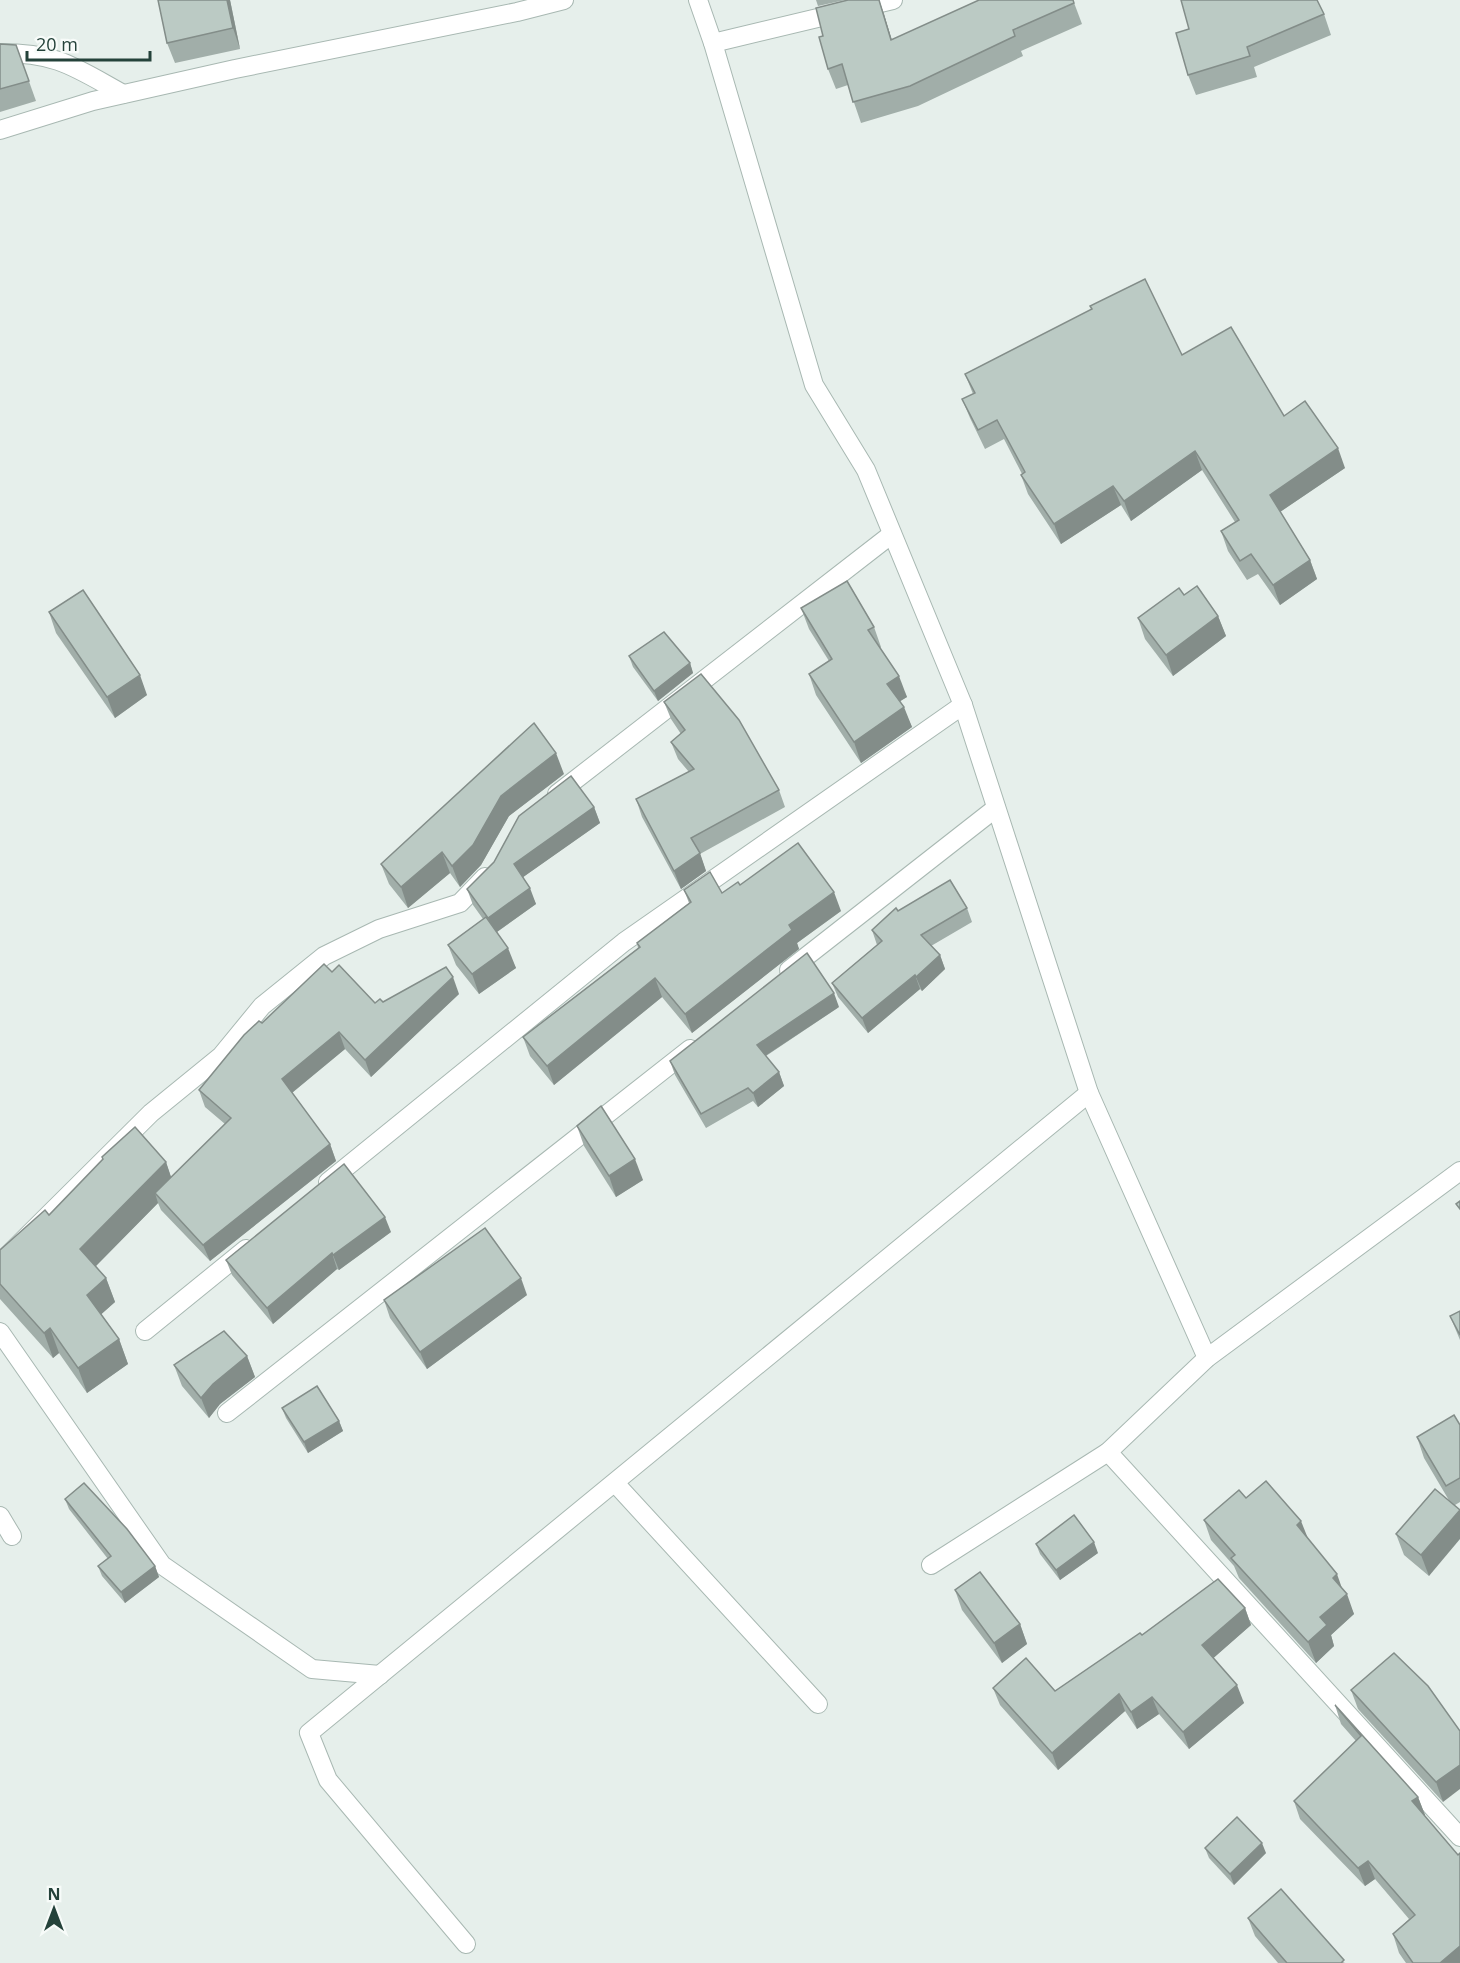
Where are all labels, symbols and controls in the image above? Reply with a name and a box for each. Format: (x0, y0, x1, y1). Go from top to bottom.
scale bar (27, 24, 150, 62)
text: 20 m (36, 32, 78, 56)
north arrow (24, 1879, 84, 1939)
text: N (47, 1883, 61, 1905)

